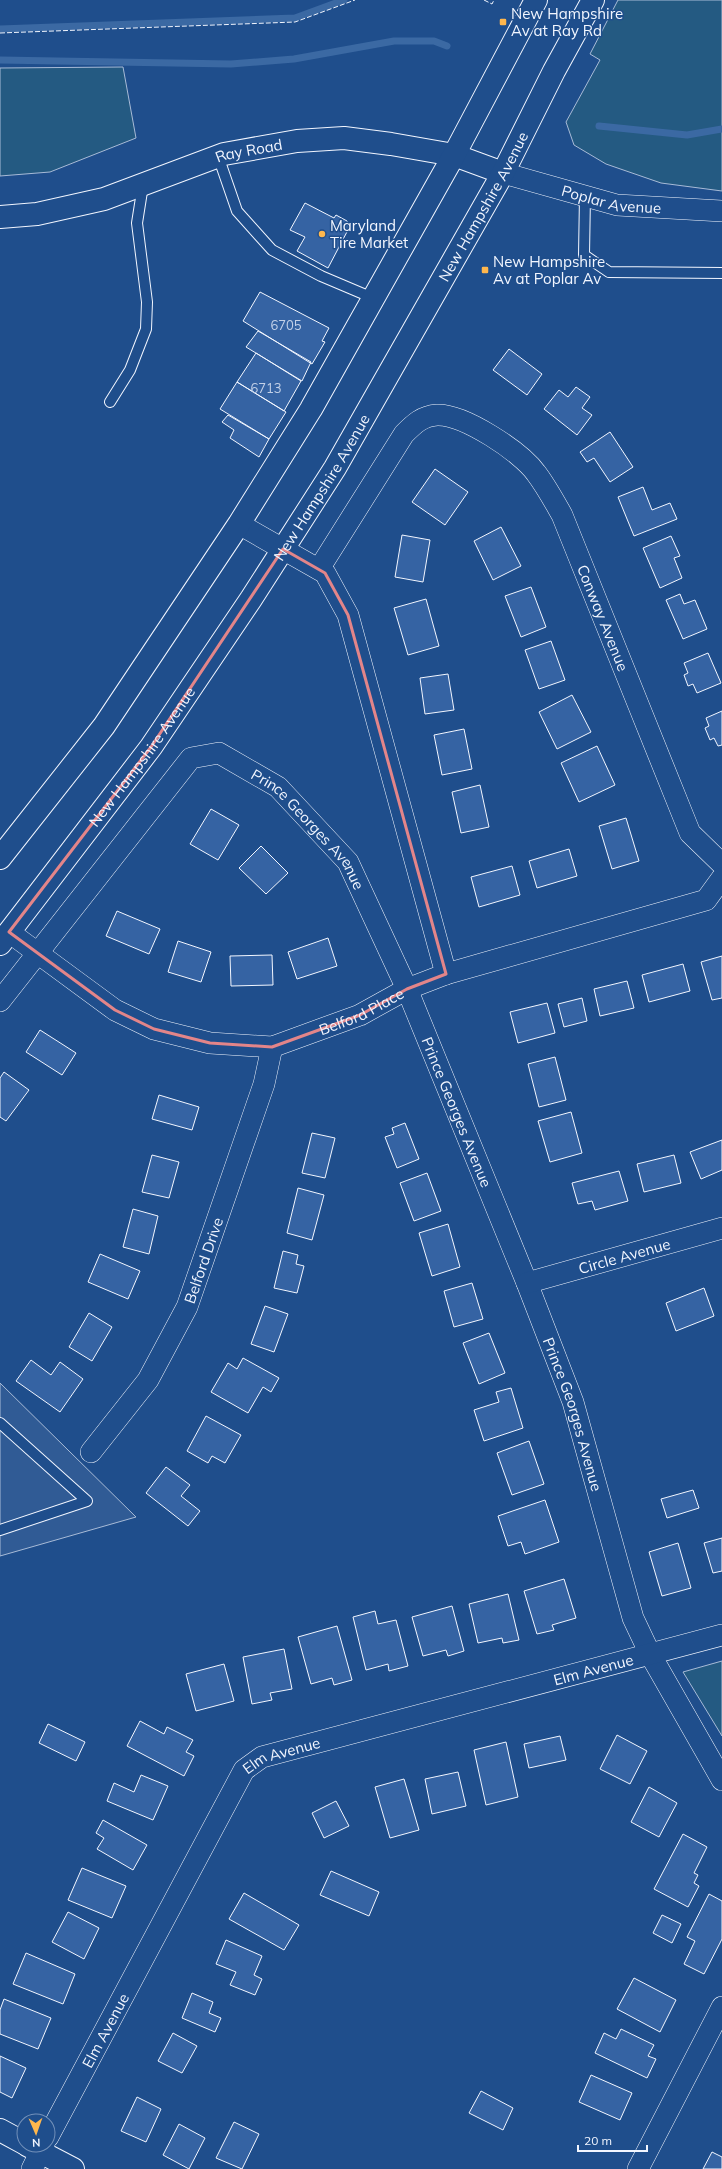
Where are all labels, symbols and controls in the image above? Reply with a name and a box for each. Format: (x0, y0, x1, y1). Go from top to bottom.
place label: New Hampshire Av at Ray Rd (511, 4, 623, 40)
marker: New Hampshire Av at Ray Rd (498, 17, 508, 27)
street label: New Hampshire Avenue (434, 128, 532, 285)
street label: Ray Road (212, 134, 284, 166)
street label: Poplar Avenue (560, 180, 662, 217)
place label: Maryland Tire Market (330, 216, 408, 252)
marker: Maryland Tire Market (317, 229, 327, 239)
place label: New Hampshire Av at Poplar Av (493, 252, 605, 288)
marker: New Hampshire Av at Poplar Av (480, 265, 490, 275)
house number: 6705 (270, 317, 302, 333)
house number: 6713 (250, 380, 282, 396)
street label: New Hampshire Avenue (269, 410, 373, 564)
street label: Conway Avenue (573, 562, 633, 674)
street label: New Hampshire Avenue (84, 683, 199, 830)
street label: Prince Georges Avenue (248, 764, 369, 892)
street label: Belford Place (316, 983, 407, 1039)
street label: Prince Georges Avenue (418, 1034, 496, 1190)
street label: Belford Drive (179, 1215, 227, 1306)
street label: Circle Avenue (576, 1234, 672, 1278)
street label: Prince Georges Avenue (539, 1334, 607, 1493)
street label: Elm Avenue (551, 1649, 635, 1689)
street label: Elm Avenue (238, 1733, 322, 1778)
street label: Elm Avenue (77, 1990, 133, 2071)
north arrow (16, 2113, 56, 2153)
scale bar (578, 2127, 647, 2153)
text: 20 m (584, 2133, 612, 2148)
text: N (32, 2136, 41, 2150)

